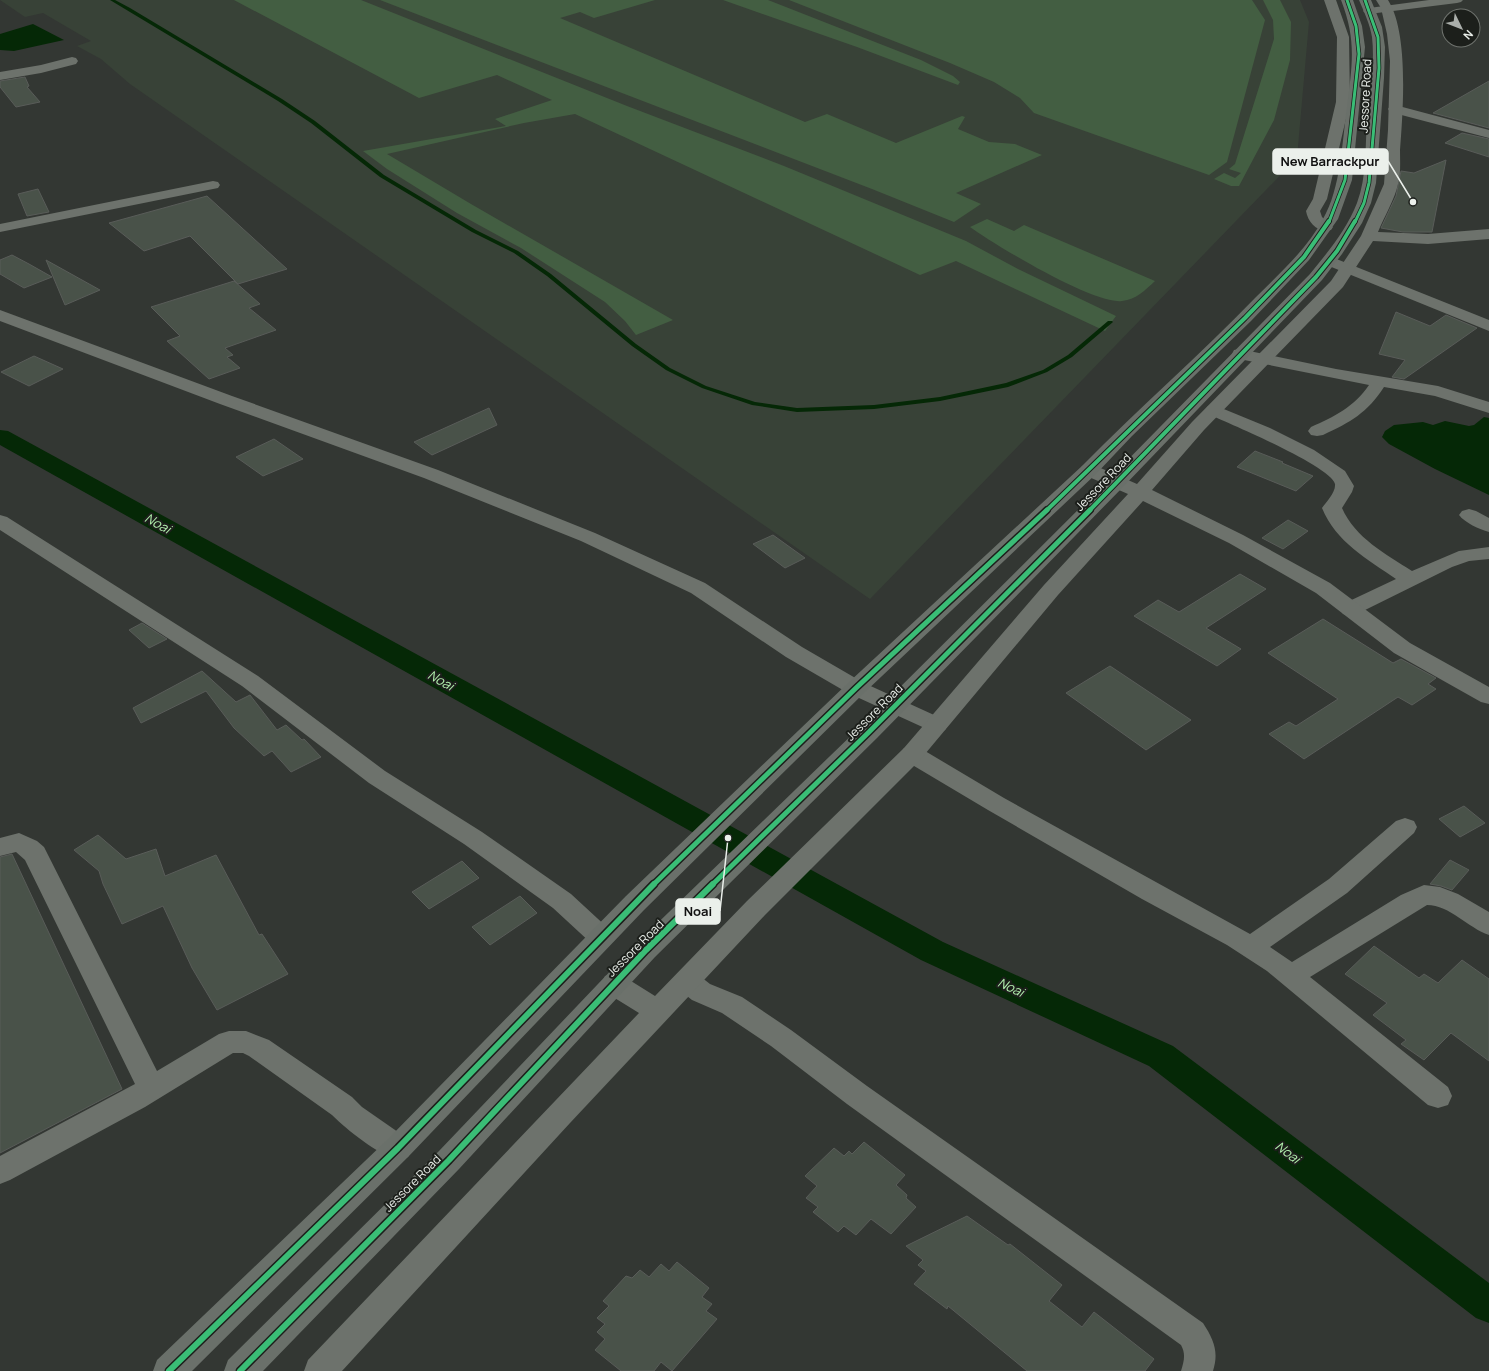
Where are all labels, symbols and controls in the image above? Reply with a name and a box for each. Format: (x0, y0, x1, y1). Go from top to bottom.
north arrow (1441, 8, 1481, 48)
text: N (1460, 27, 1477, 43)
street label: Jessore Road (1355, 58, 1375, 134)
callout: New Barrackpur (1273, 149, 1388, 174)
text: New Barrackpur (1280, 152, 1380, 170)
street label: Jessore Road (1071, 449, 1135, 515)
water label: Noai (142, 509, 176, 538)
water label: Noai (425, 666, 459, 695)
street label: Jessore Road (842, 680, 906, 744)
callout: Noai (676, 899, 720, 924)
text: Noai (684, 902, 712, 920)
street label: Jessore Road (603, 916, 667, 980)
water label: Noai (995, 973, 1029, 1002)
water label: Noai (1272, 1137, 1306, 1168)
street label: Jessore Road (380, 1151, 444, 1215)

